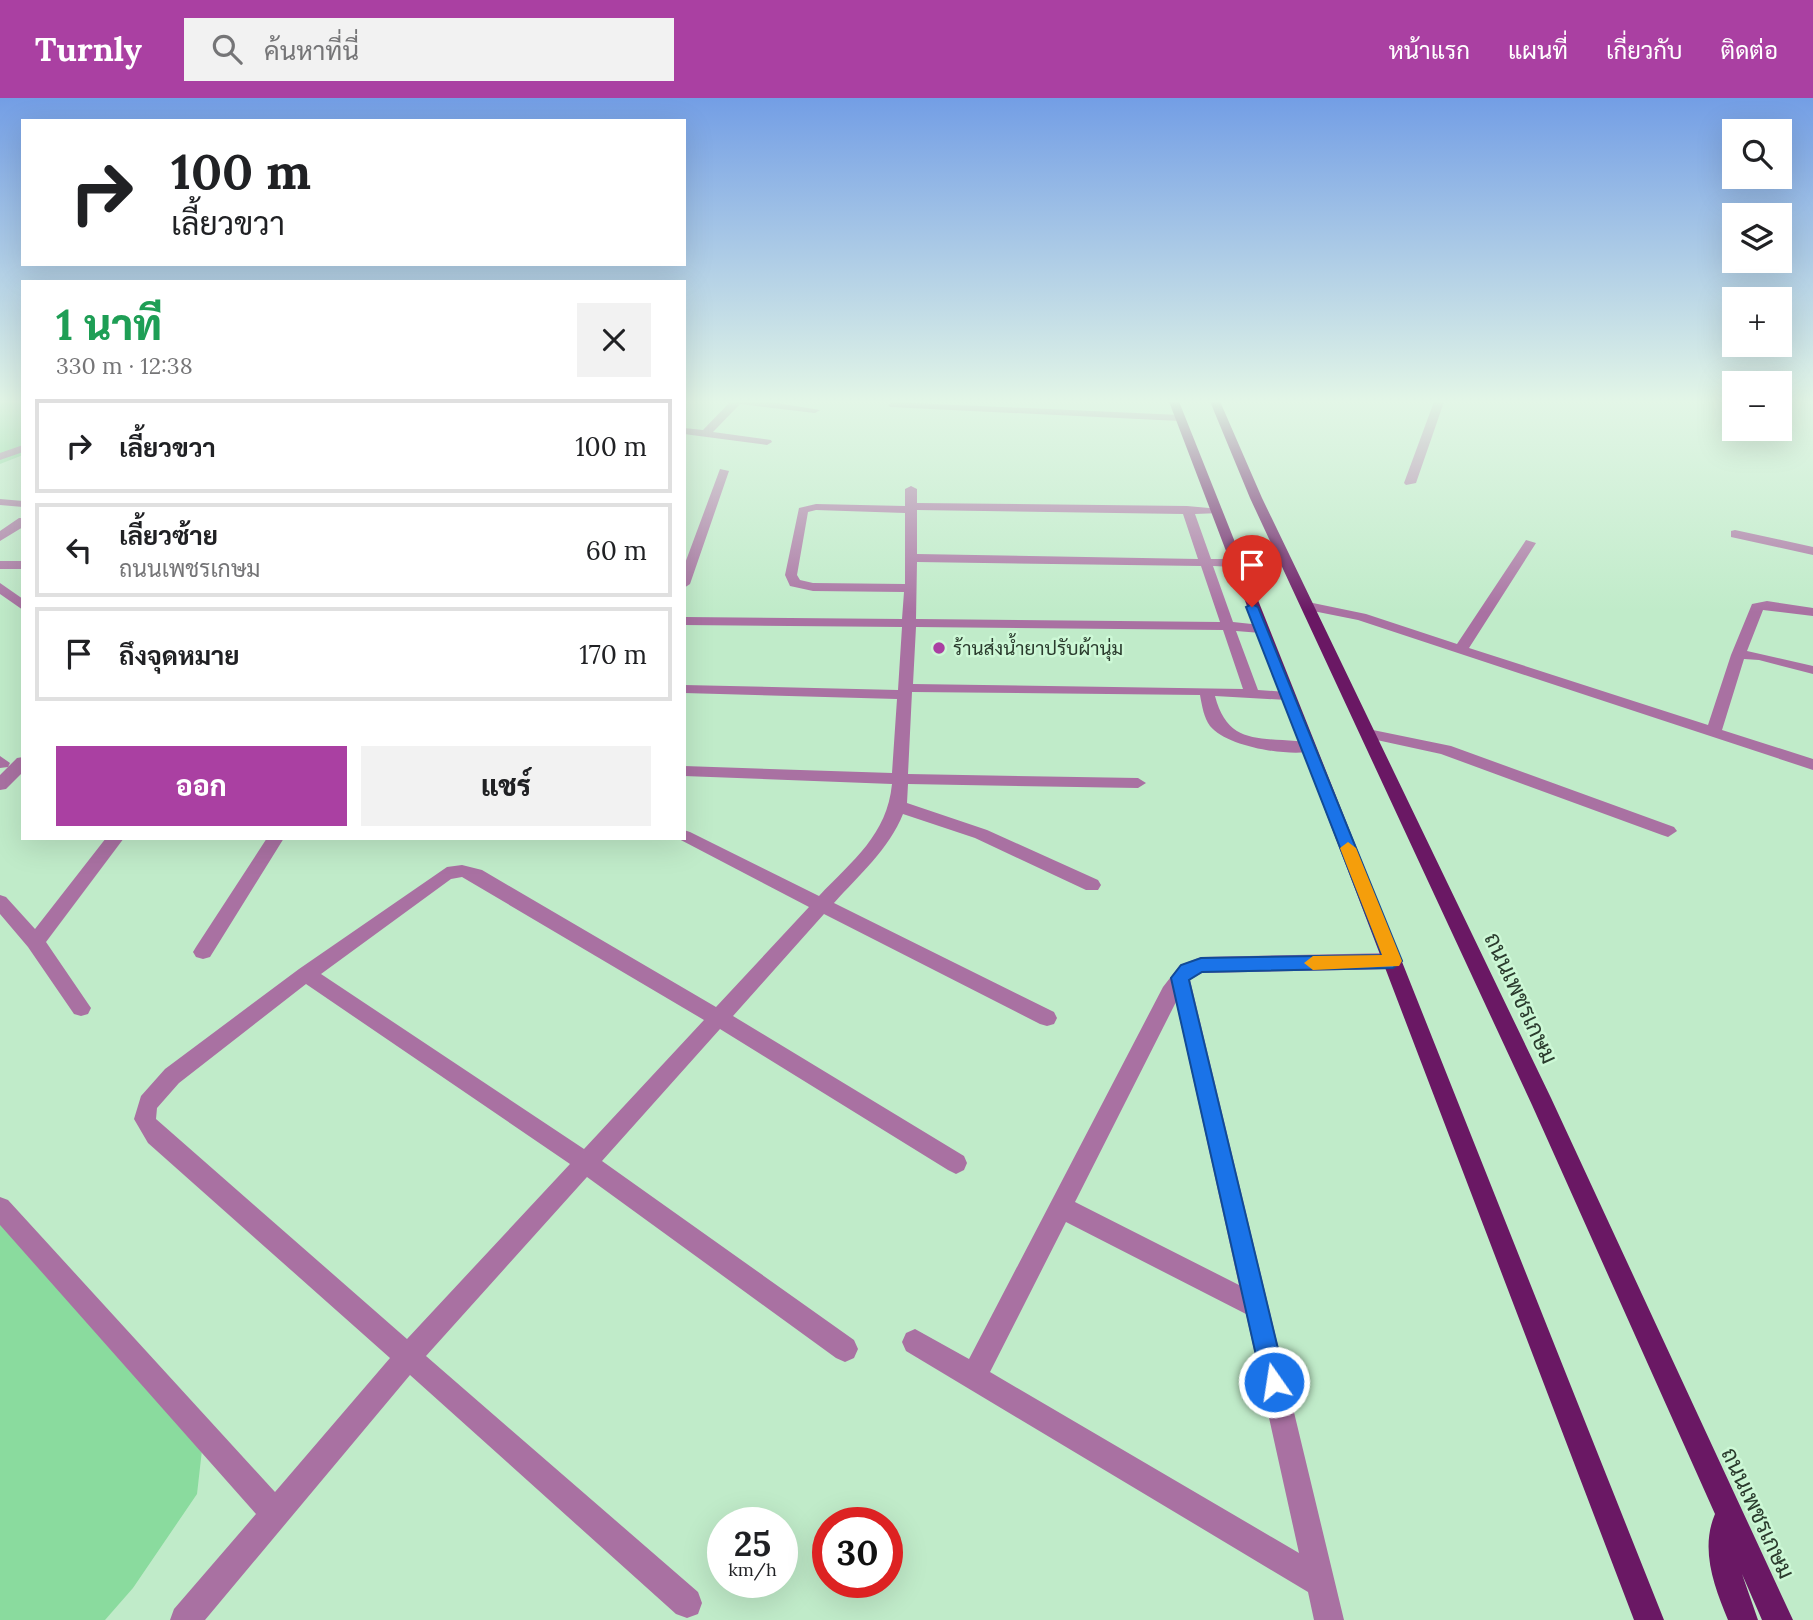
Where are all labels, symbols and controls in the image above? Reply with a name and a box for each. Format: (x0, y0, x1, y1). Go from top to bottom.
search box (184, 18, 674, 81)
text: Turnly (35, 28, 142, 70)
icon: search (208, 30, 246, 68)
text: ค้นหาที่นี่ (264, 34, 359, 67)
text: หน้าแรก (1389, 35, 1470, 66)
text: แผนที่ (1508, 35, 1568, 66)
text: เกี่ยวกับ (1606, 35, 1683, 66)
text: ติดต่อ (1721, 35, 1778, 66)
map controls (1722, 119, 1792, 441)
button: search (1722, 119, 1792, 189)
text: 100 m (171, 140, 311, 202)
icon: right (56, 147, 147, 238)
text: เลี้ยวขวา (171, 203, 285, 244)
button: layers (1722, 203, 1792, 273)
button: + (1722, 287, 1792, 357)
text: 1 นาที (56, 298, 162, 352)
button: close (577, 303, 651, 377)
text: 330 m · 12:38 (56, 351, 193, 380)
button: − (1722, 371, 1792, 441)
icon: right (60, 427, 98, 465)
text: 100 m (575, 430, 647, 463)
text: เลี้ยวขวา (119, 431, 216, 464)
text: เลี้ยวซ้าย (119, 519, 218, 552)
icon: left (60, 531, 98, 569)
text: 60 m (586, 534, 647, 567)
pin (1222, 535, 1282, 607)
icon: arrive (1233, 546, 1271, 584)
text: ถนนเพชรเกษม (119, 554, 261, 583)
place label: ร้านส่งน้ำยาปรับผ้านุ่ม (953, 633, 1123, 661)
icon: arrive (60, 635, 98, 673)
text: 170 m (579, 638, 647, 671)
text: ถึงจุดหมาย (119, 639, 240, 672)
marker: ร้านส่งน้ำยาปรับผ้านุ่ม (931, 640, 947, 656)
button: ออก (56, 746, 347, 826)
button: แชร์ (361, 746, 651, 826)
street label: ถนนเพชรเกษม (1478, 928, 1564, 1068)
position arrow (1237, 1345, 1311, 1419)
street label: ถนนเพชรเกษม (1715, 1443, 1801, 1583)
speed limit sign: 30 (812, 1507, 903, 1598)
text: 25 (734, 1521, 771, 1566)
text: km/h (728, 1558, 777, 1581)

